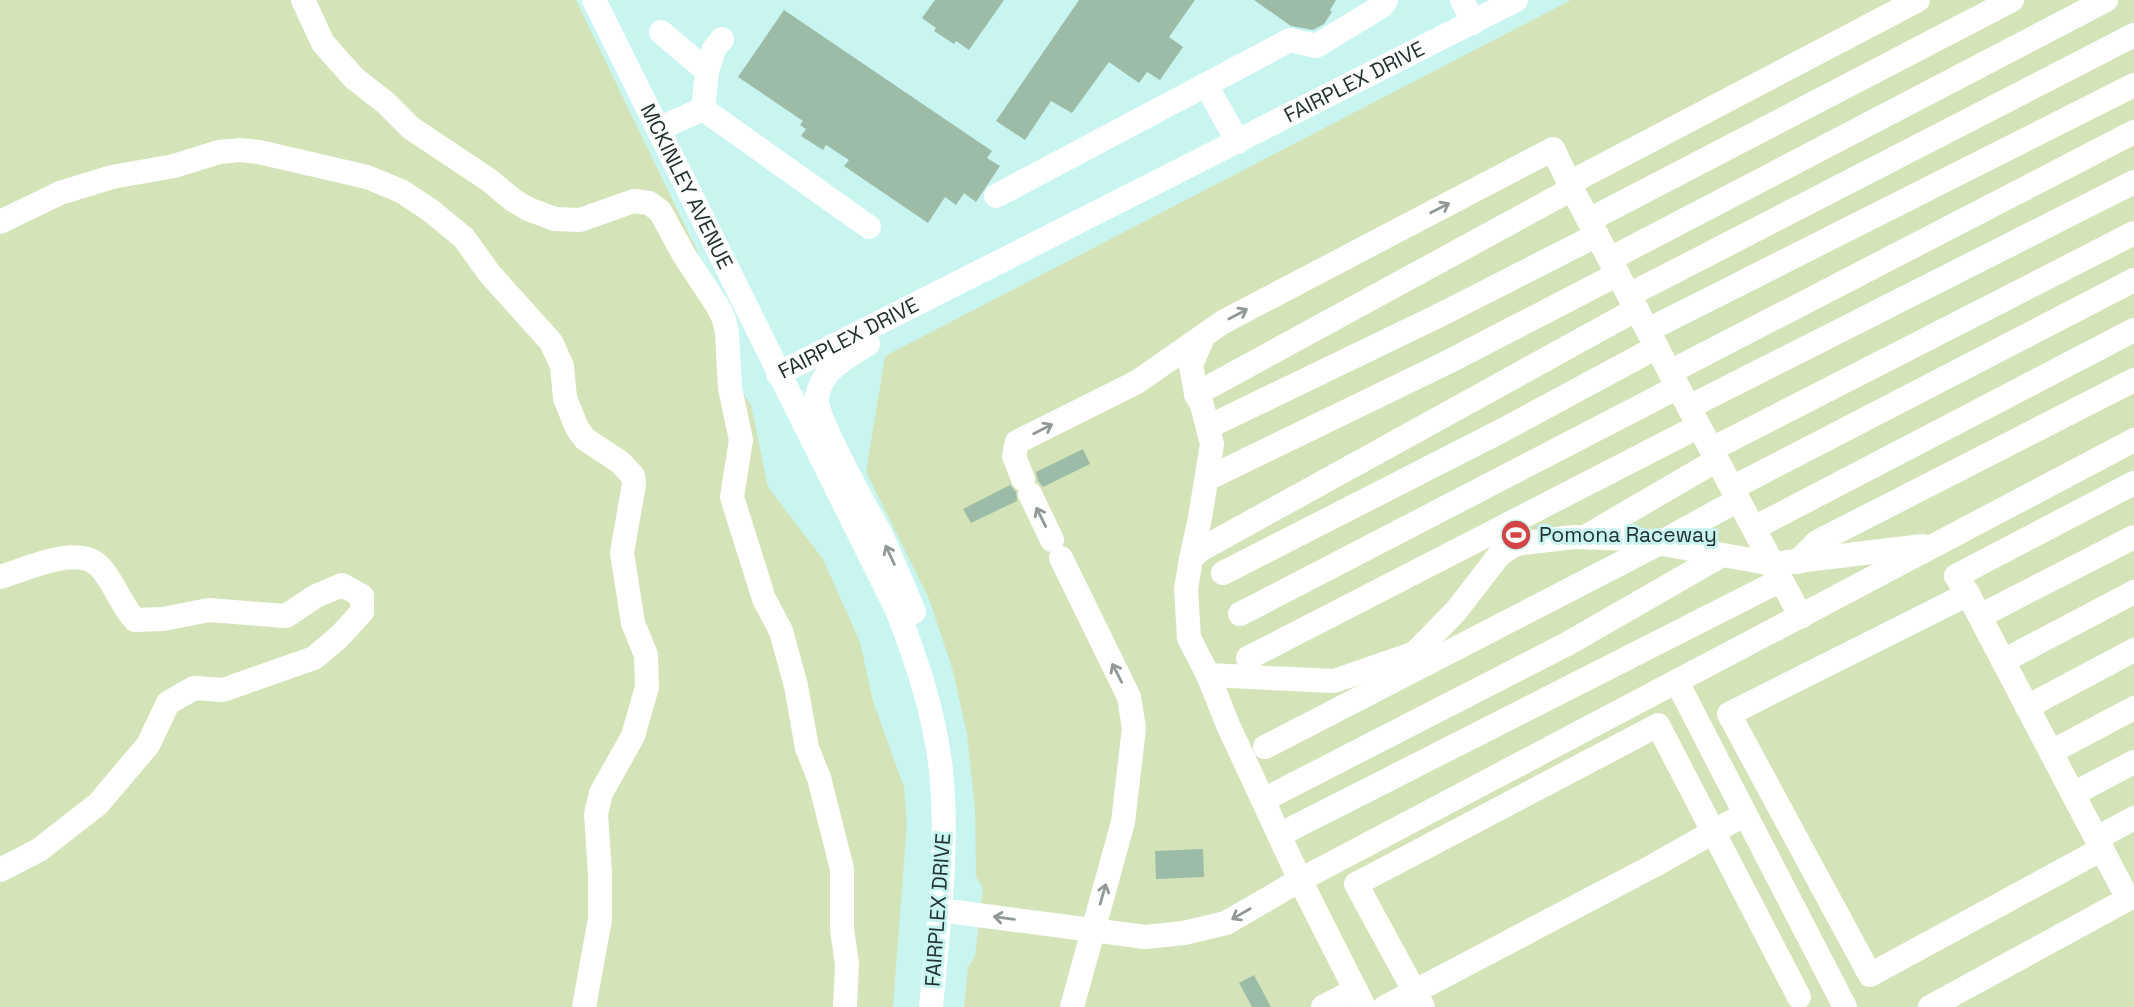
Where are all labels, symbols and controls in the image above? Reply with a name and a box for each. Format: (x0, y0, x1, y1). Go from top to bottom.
street label: FAIRPLEX DRIVE (1279, 35, 1429, 128)
street label: MCKINLEY AVENUE (635, 99, 739, 273)
one-way arrow (1429, 200, 1450, 214)
street label: FAIRPLEX DRIVE (773, 291, 923, 385)
one-way arrow (1228, 307, 1248, 321)
one-way arrow (1032, 421, 1053, 435)
one-way arrow (1034, 507, 1048, 528)
sports icon: Pomona Raceway (1499, 518, 1533, 552)
place label: Pomona Raceway (1539, 521, 1717, 548)
one-way arrow (882, 545, 896, 566)
one-way arrow (1110, 663, 1124, 684)
street label: FAIRPLEX DRIVE (919, 832, 956, 988)
one-way arrow (1097, 883, 1110, 905)
one-way arrow (1232, 907, 1252, 921)
one-way arrow (993, 912, 1016, 925)

